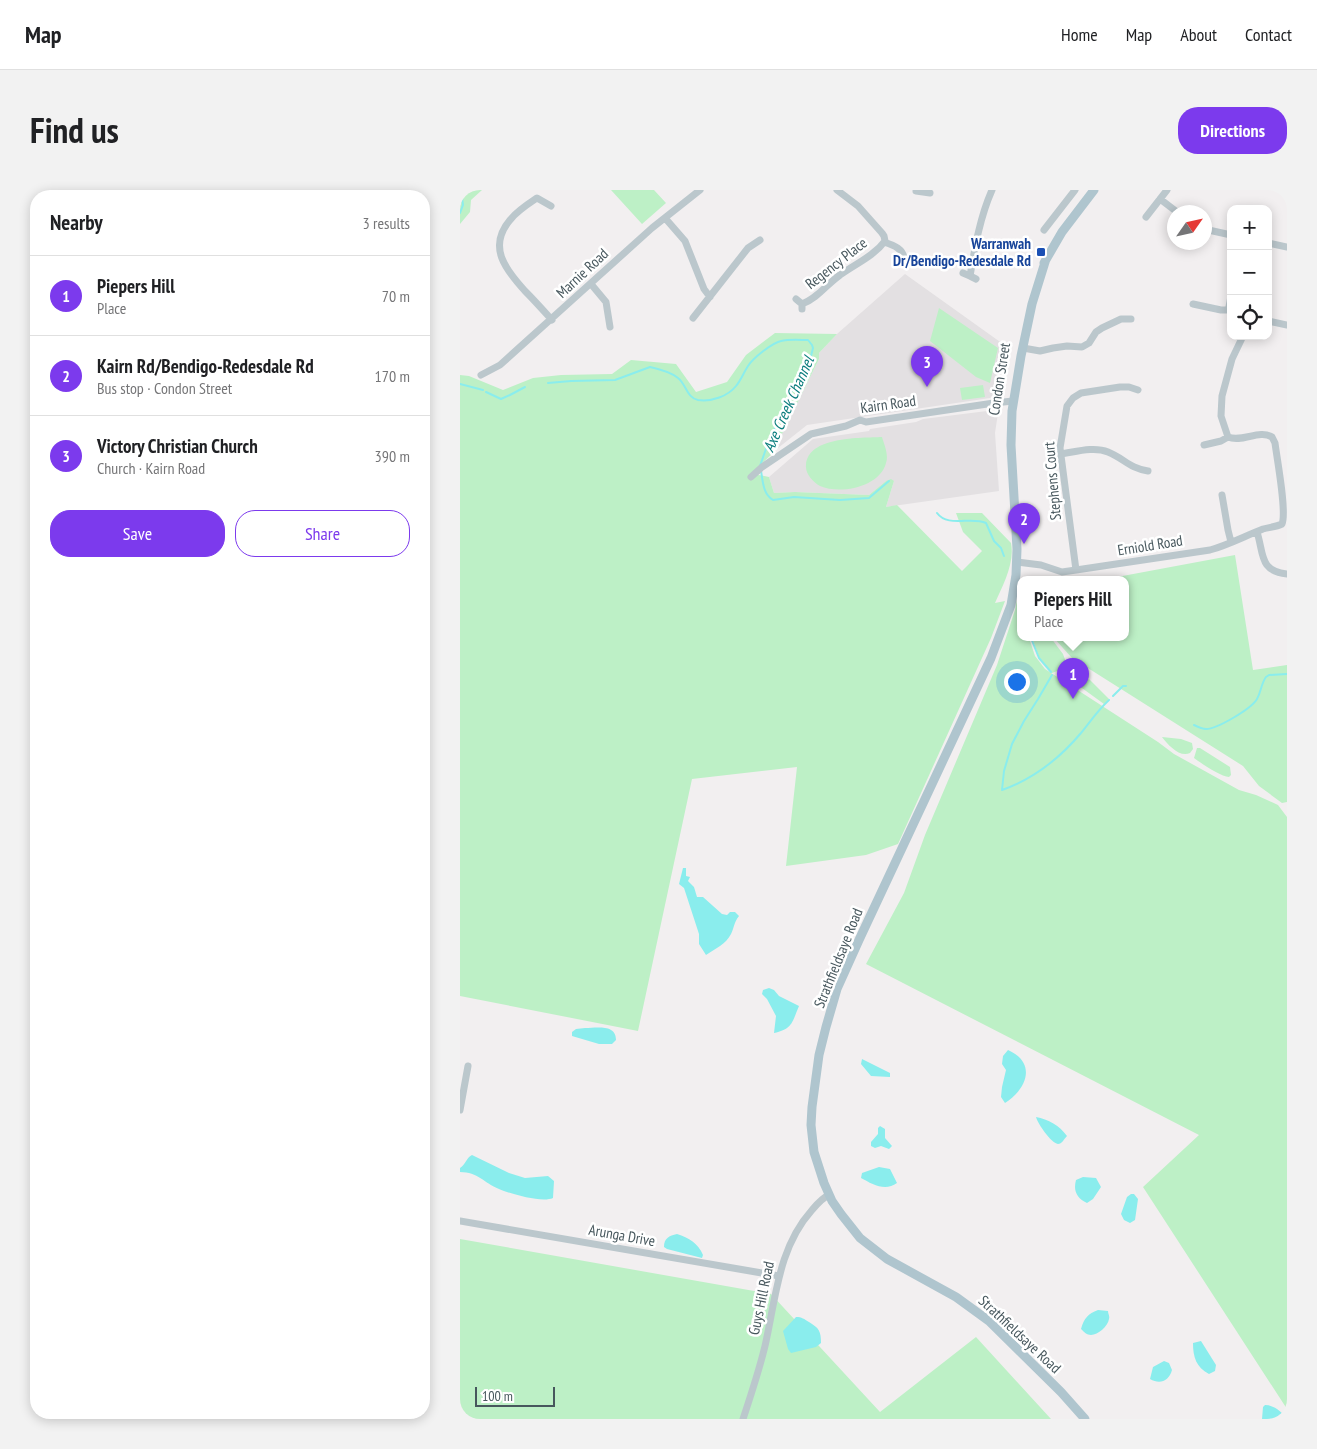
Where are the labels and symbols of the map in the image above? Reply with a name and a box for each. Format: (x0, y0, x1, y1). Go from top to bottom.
north arrow (1167, 205, 1212, 250)
street label: Regency Place (801, 233, 871, 293)
place label: Warranwah Dr/Bendigo-Redesdale Rd (893, 234, 1031, 270)
street label: Marnie Road (552, 244, 612, 302)
marker: Warranwah Dr/Bendigo-Redesdale Rd (1035, 246, 1047, 258)
street label: Condon Street (984, 341, 1014, 417)
pin: 3 (911, 346, 943, 387)
water label: Axe Creek Channel (758, 352, 818, 455)
street label: Kairn Road (859, 391, 917, 417)
street label: Stephens Court (1039, 441, 1065, 521)
pin: 2 (1008, 503, 1040, 544)
street label: Erniold Road (1116, 530, 1184, 560)
pin: 1 (1057, 658, 1089, 699)
your location (1004, 669, 1030, 695)
street label: Strathfieldsaye Road (809, 905, 867, 1011)
street label: Arunga Drive (587, 1220, 657, 1250)
street label: Guys Hill Road (744, 1259, 778, 1337)
street label: Strathfieldsaye Road (975, 1291, 1065, 1377)
scale bar (475, 1384, 555, 1407)

